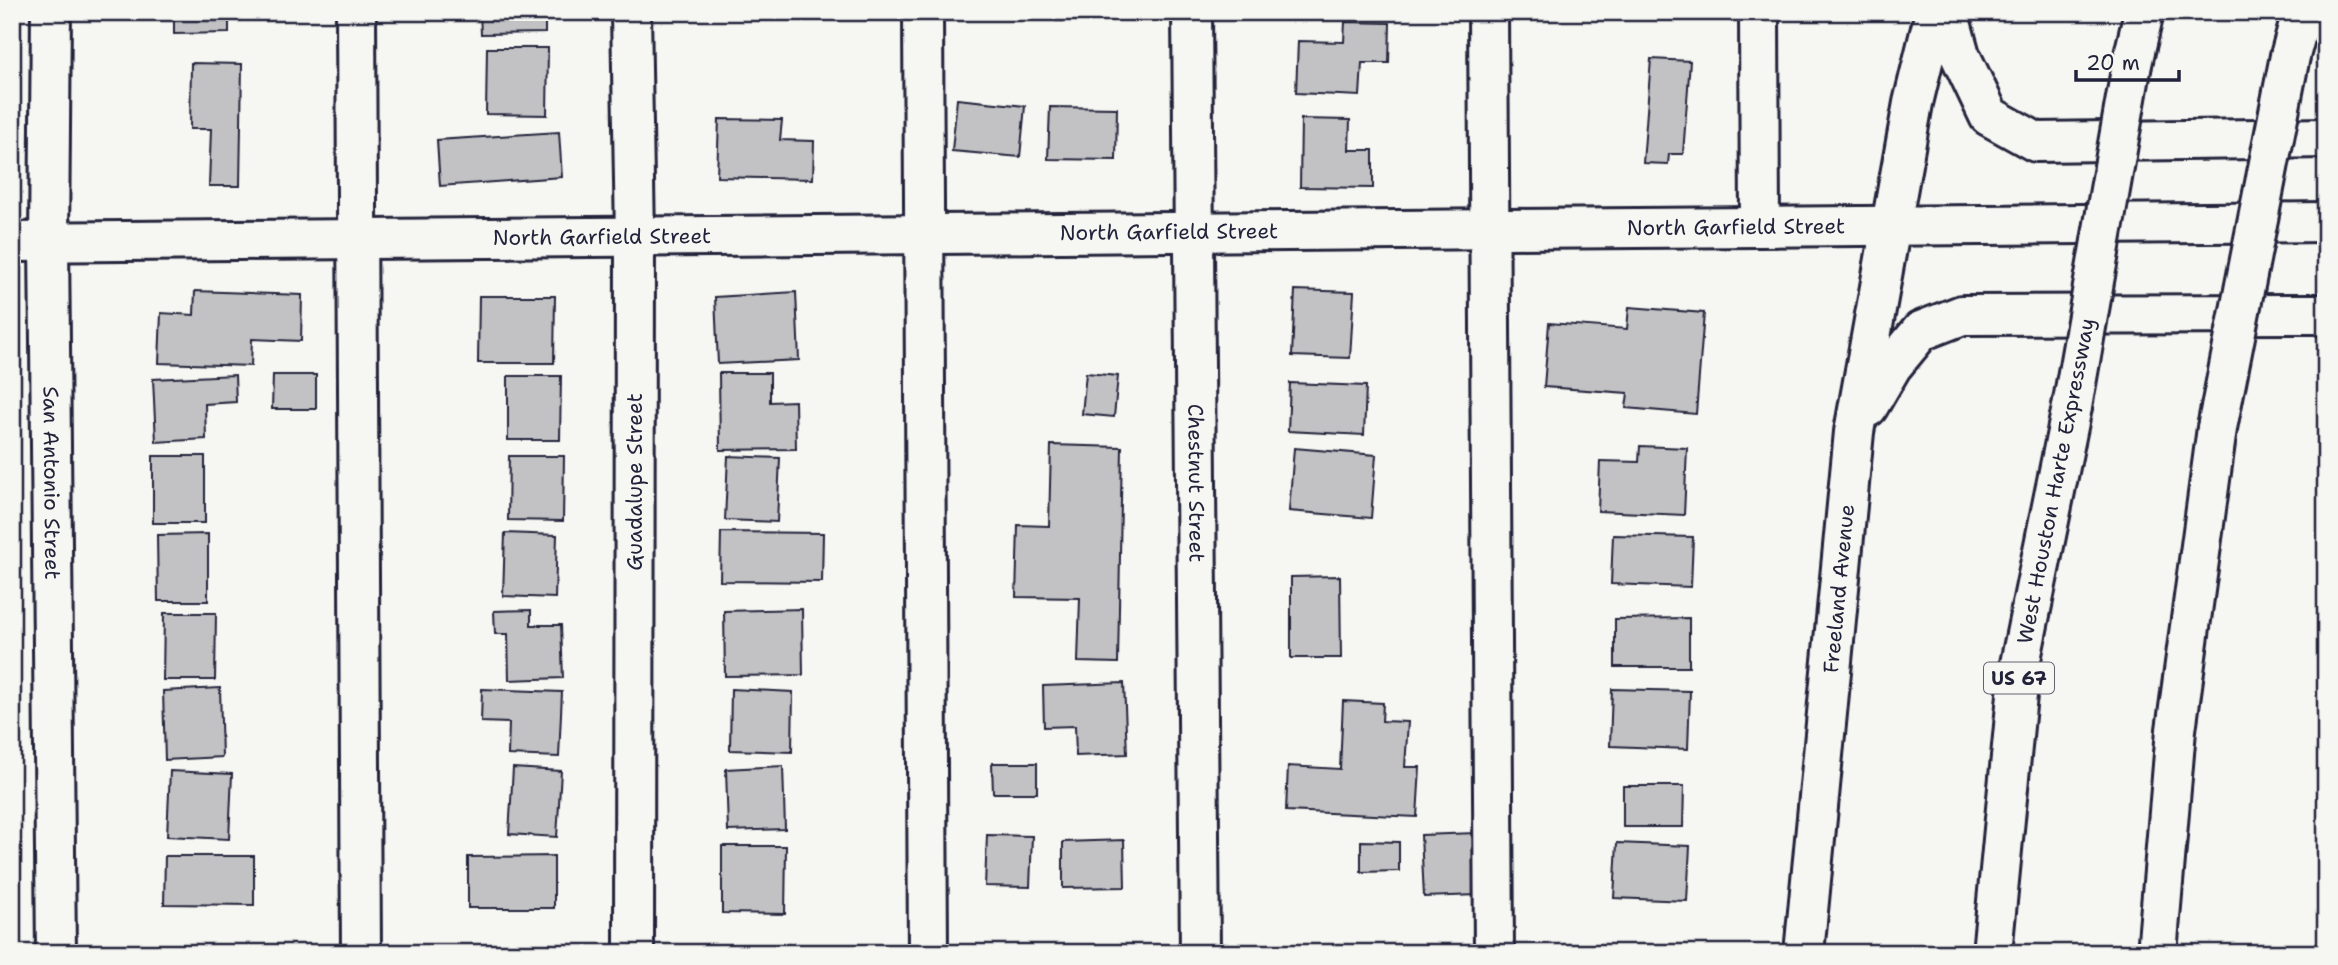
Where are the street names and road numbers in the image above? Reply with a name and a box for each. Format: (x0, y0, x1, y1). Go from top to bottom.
street label: North Garfield Street (1627, 212, 1845, 242)
street label: North Garfield Street (1060, 217, 1278, 247)
street label: North Garfield Street (493, 222, 711, 252)
street label: West Houston Harte Expressway (2011, 316, 2101, 646)
street label: San Antonio Street (36, 386, 66, 580)
street label: Guadalupe Street (621, 393, 649, 571)
street label: Chestnut Street (1181, 404, 1211, 562)
street label: Freeland Avenue (1817, 503, 1861, 674)
road number: US 67 (1984, 663, 2054, 694)

